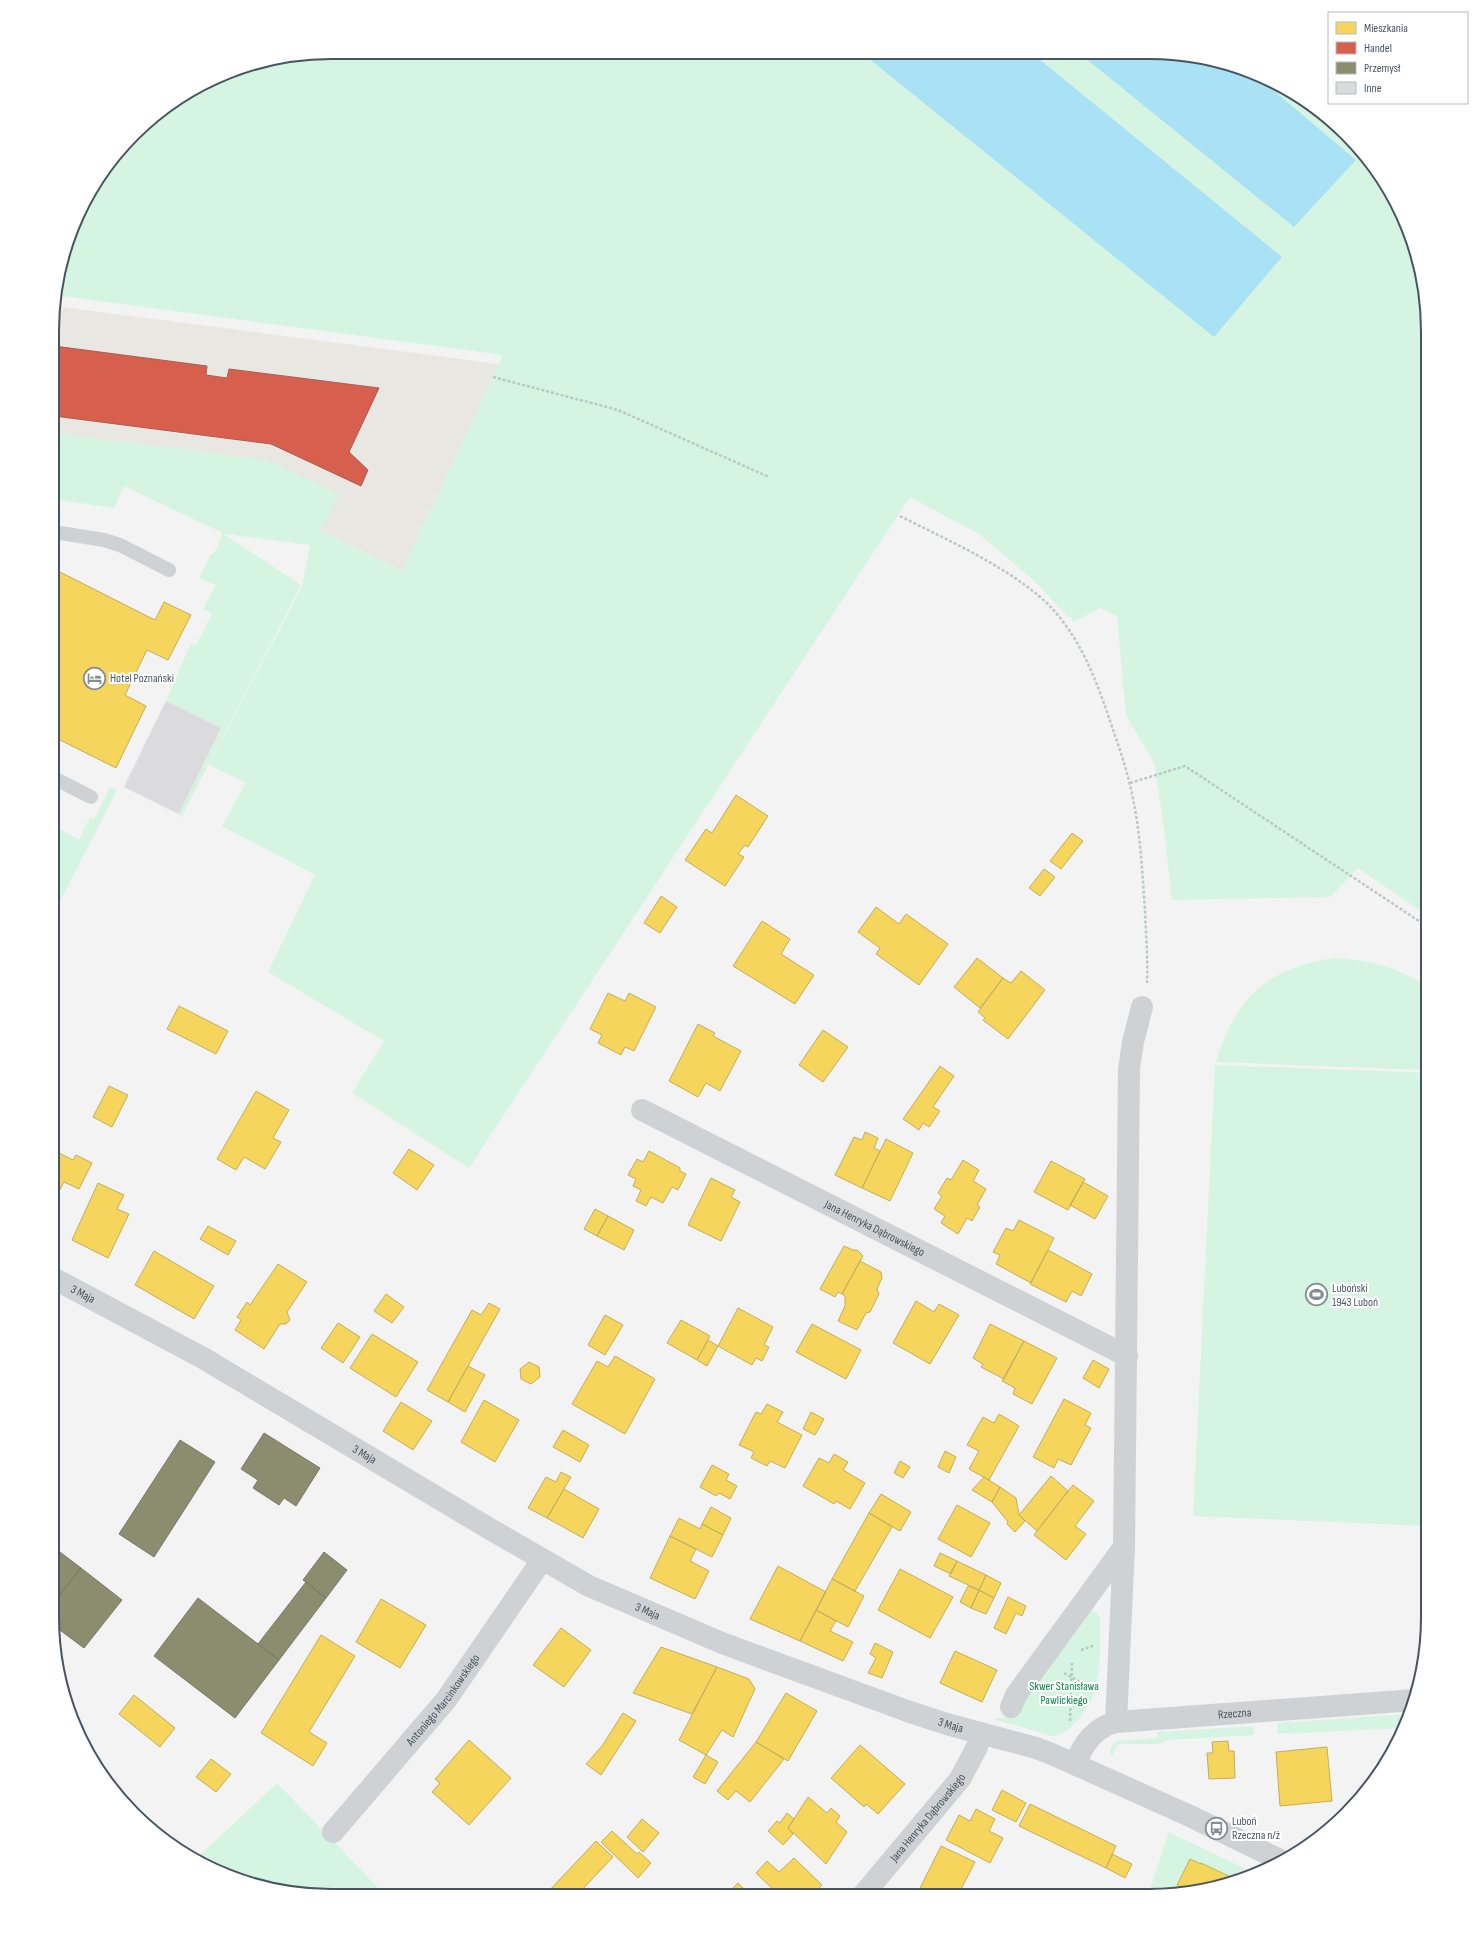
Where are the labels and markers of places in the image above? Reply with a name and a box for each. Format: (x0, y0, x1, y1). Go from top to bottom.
hotel icon: Hotel Poznański (81, 665, 107, 691)
place label: Hotel Poznański (110, 671, 174, 686)
place label: Luboński 1943 Luboń (1332, 1281, 1378, 1310)
sports icon: Luboński 1943 Luboń (1303, 1282, 1329, 1308)
place label: Luboń Rzeczna n/ż (1232, 1814, 1281, 1843)
bus stop icon: Luboń Rzeczna n/ż (1203, 1815, 1229, 1841)

